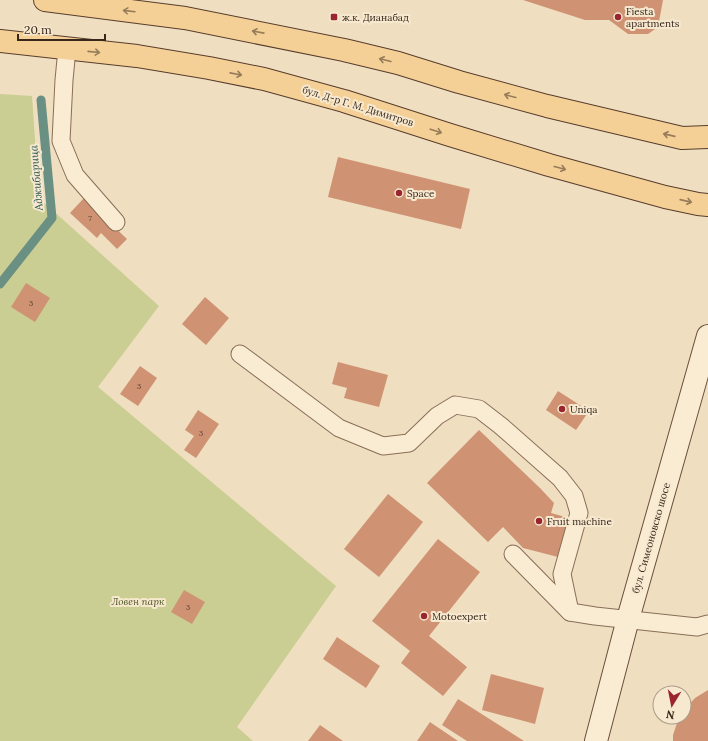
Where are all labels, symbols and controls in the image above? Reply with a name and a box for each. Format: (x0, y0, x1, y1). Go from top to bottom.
place label: Fiesta apartments (626, 5, 680, 30)
one-way arrow (123, 7, 136, 15)
place label: ж.к. Дианабад (342, 11, 409, 24)
marker: ж.к. Дианабад (329, 12, 339, 22)
marker: Fiesta apartments (613, 12, 623, 22)
scale bar (18, 16, 105, 42)
text: 20 m (24, 22, 52, 37)
one-way arrow (251, 28, 264, 36)
one-way arrow (87, 48, 100, 55)
one-way arrow (378, 56, 391, 63)
one-way arrow (230, 70, 243, 78)
street label: бул. Д-р Г. М. Димитров (301, 83, 415, 129)
one-way arrow (503, 92, 516, 99)
one-way arrow (430, 127, 442, 135)
one-way arrow (663, 131, 676, 138)
water label: Аджибарица (26, 144, 46, 212)
one-way arrow (553, 165, 566, 173)
place label: Space (407, 187, 435, 200)
marker: Space (394, 188, 404, 198)
one-way arrow (679, 198, 692, 206)
house number: 7 (88, 213, 92, 223)
house number: 3 (29, 298, 34, 308)
house number: 3 (137, 381, 142, 391)
place label: Uniqa (570, 403, 597, 416)
marker: Uniqa (557, 404, 567, 414)
house number: 3 (199, 428, 204, 438)
street label: бул. Симеоновско шосе (629, 481, 673, 595)
place label: Fruit machine (547, 515, 612, 528)
marker: Fruit machine (534, 516, 544, 526)
park label: Ловен парк (111, 595, 165, 608)
house number: 3 (186, 602, 191, 612)
place label: Motoexpert (432, 610, 487, 623)
marker: Motoexpert (419, 611, 429, 621)
north arrow (652, 685, 692, 725)
text: N (664, 707, 676, 722)

